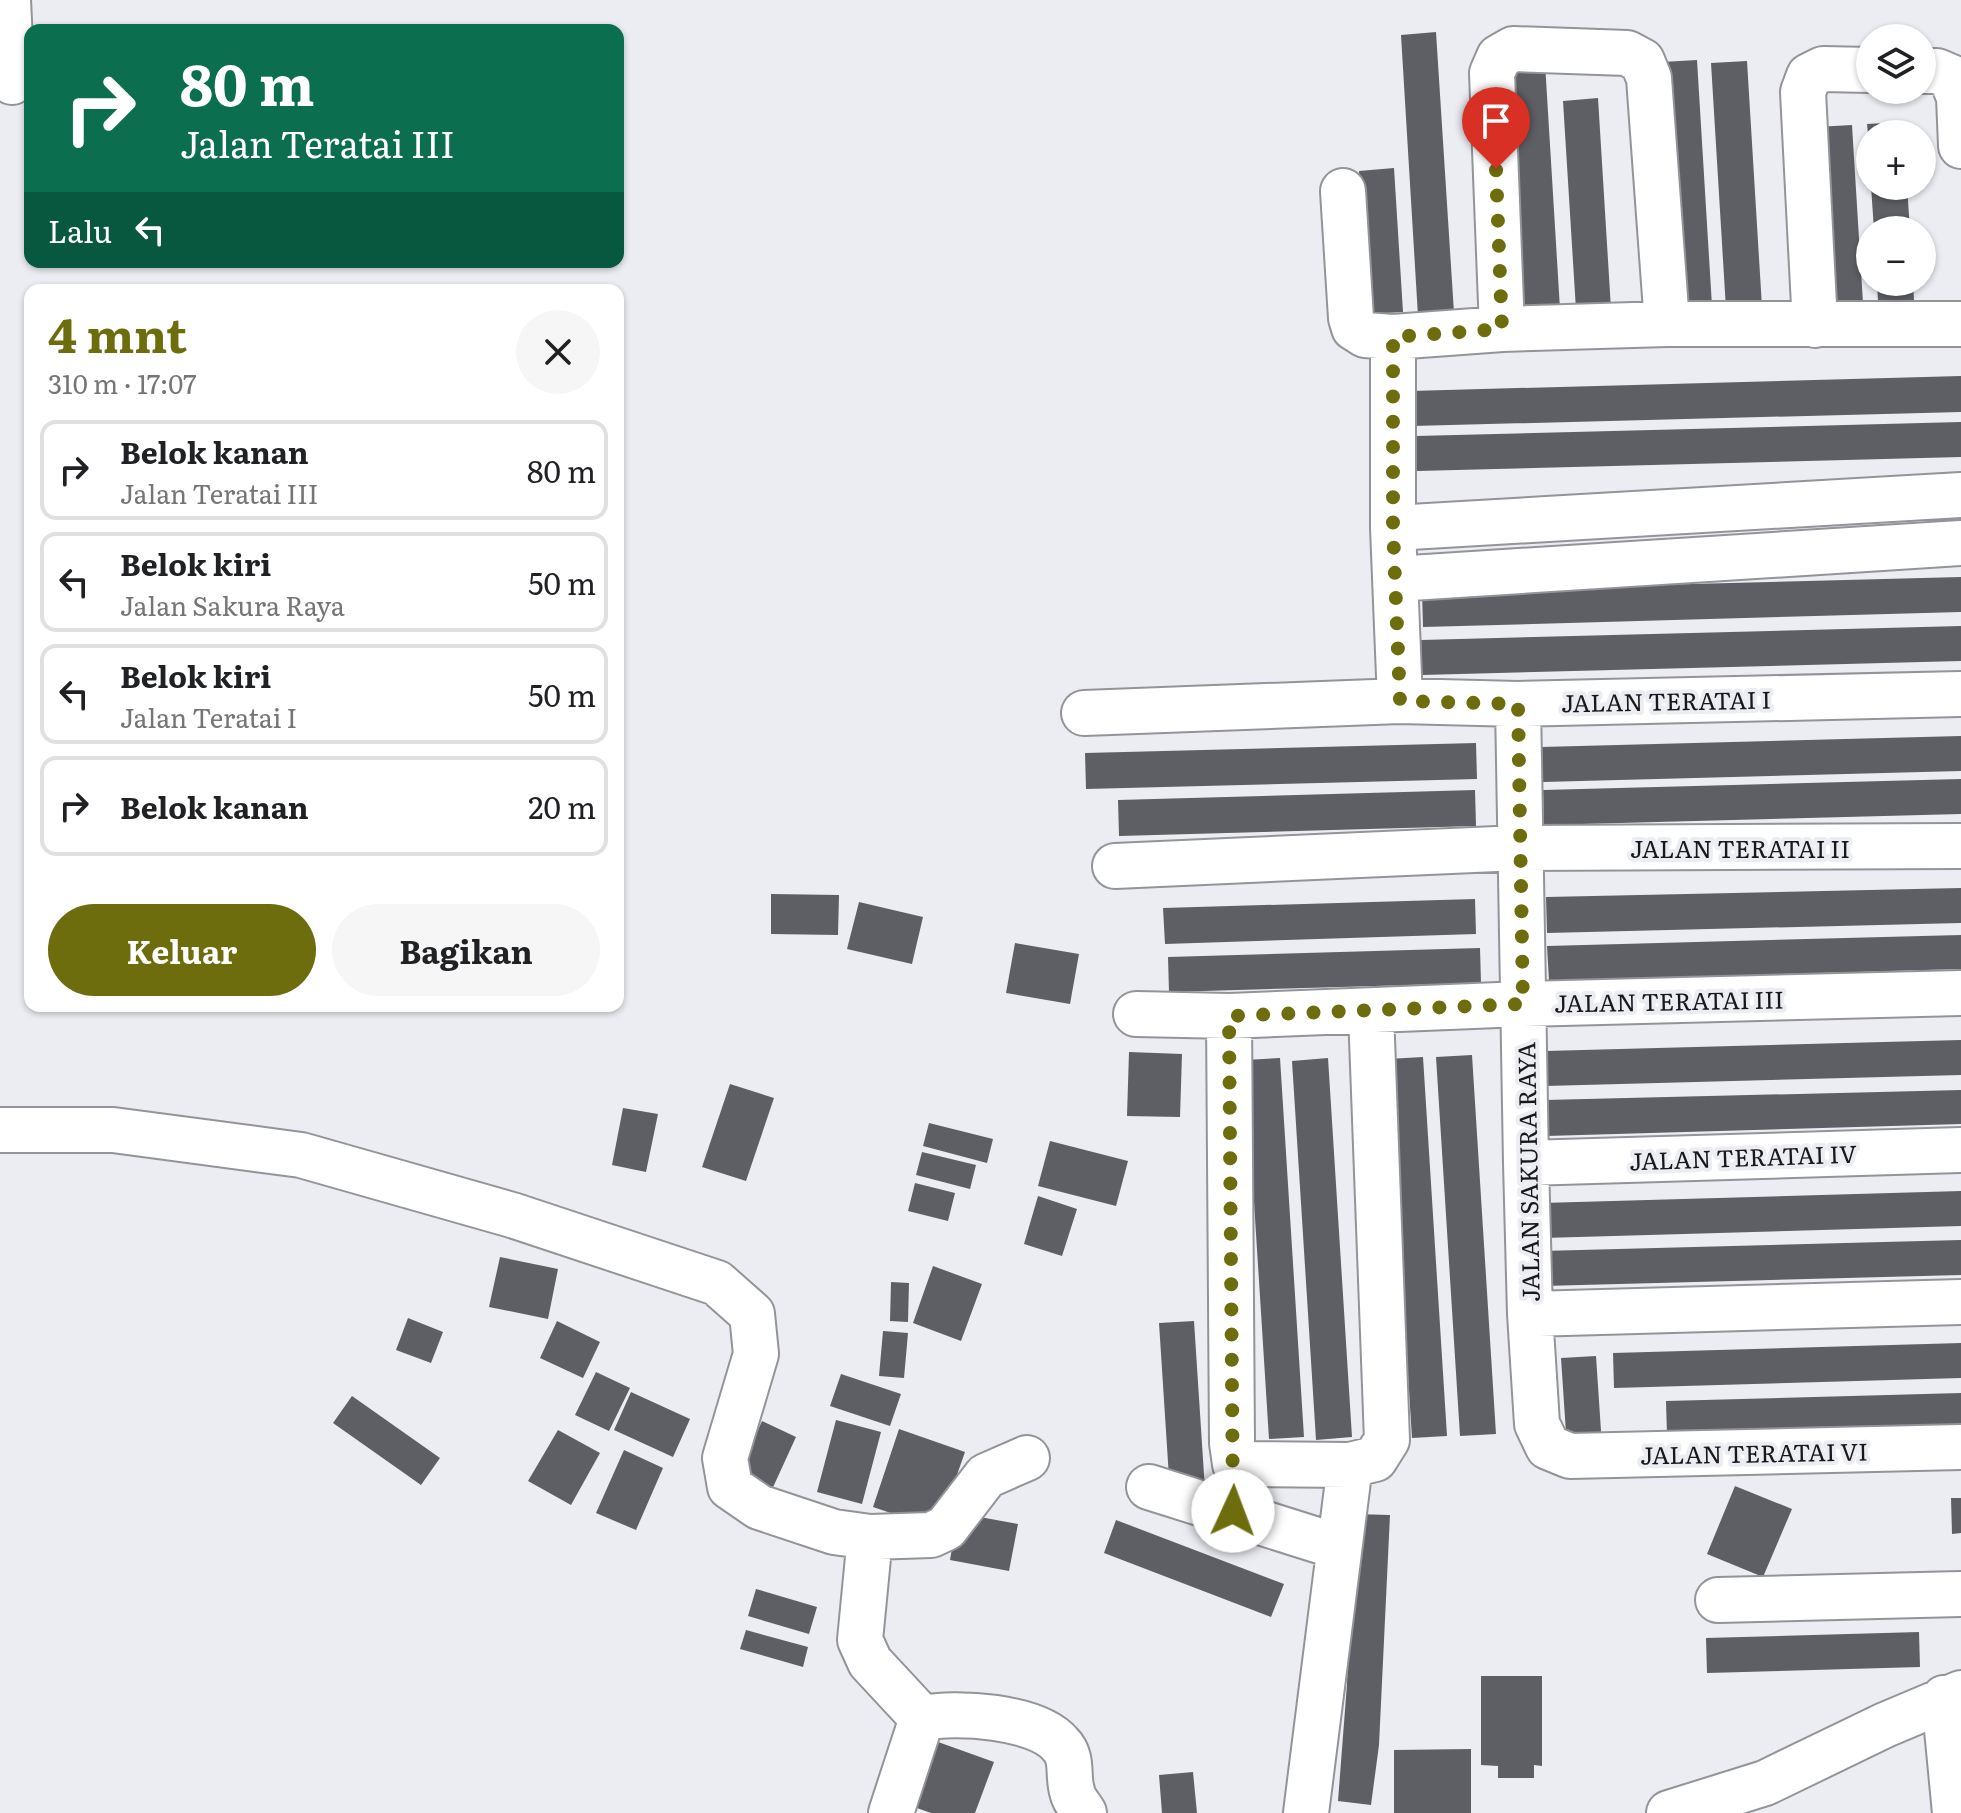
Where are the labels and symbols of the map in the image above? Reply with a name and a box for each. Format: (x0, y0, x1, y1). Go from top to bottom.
pin (1462, 87, 1530, 169)
street label: JALAN TERATAI I (1561, 681, 1771, 719)
street label: JALAN TERATAI II (1630, 830, 1850, 865)
street label: JALAN TERATAI III (1554, 980, 1784, 1020)
street label: JALAN SAKURA RAYA (1507, 1041, 1547, 1302)
street label: JALAN TERATAI IV (1629, 1135, 1858, 1177)
street label: JALAN TERATAI VI (1640, 1433, 1868, 1471)
position arrow (1191, 1469, 1275, 1553)

